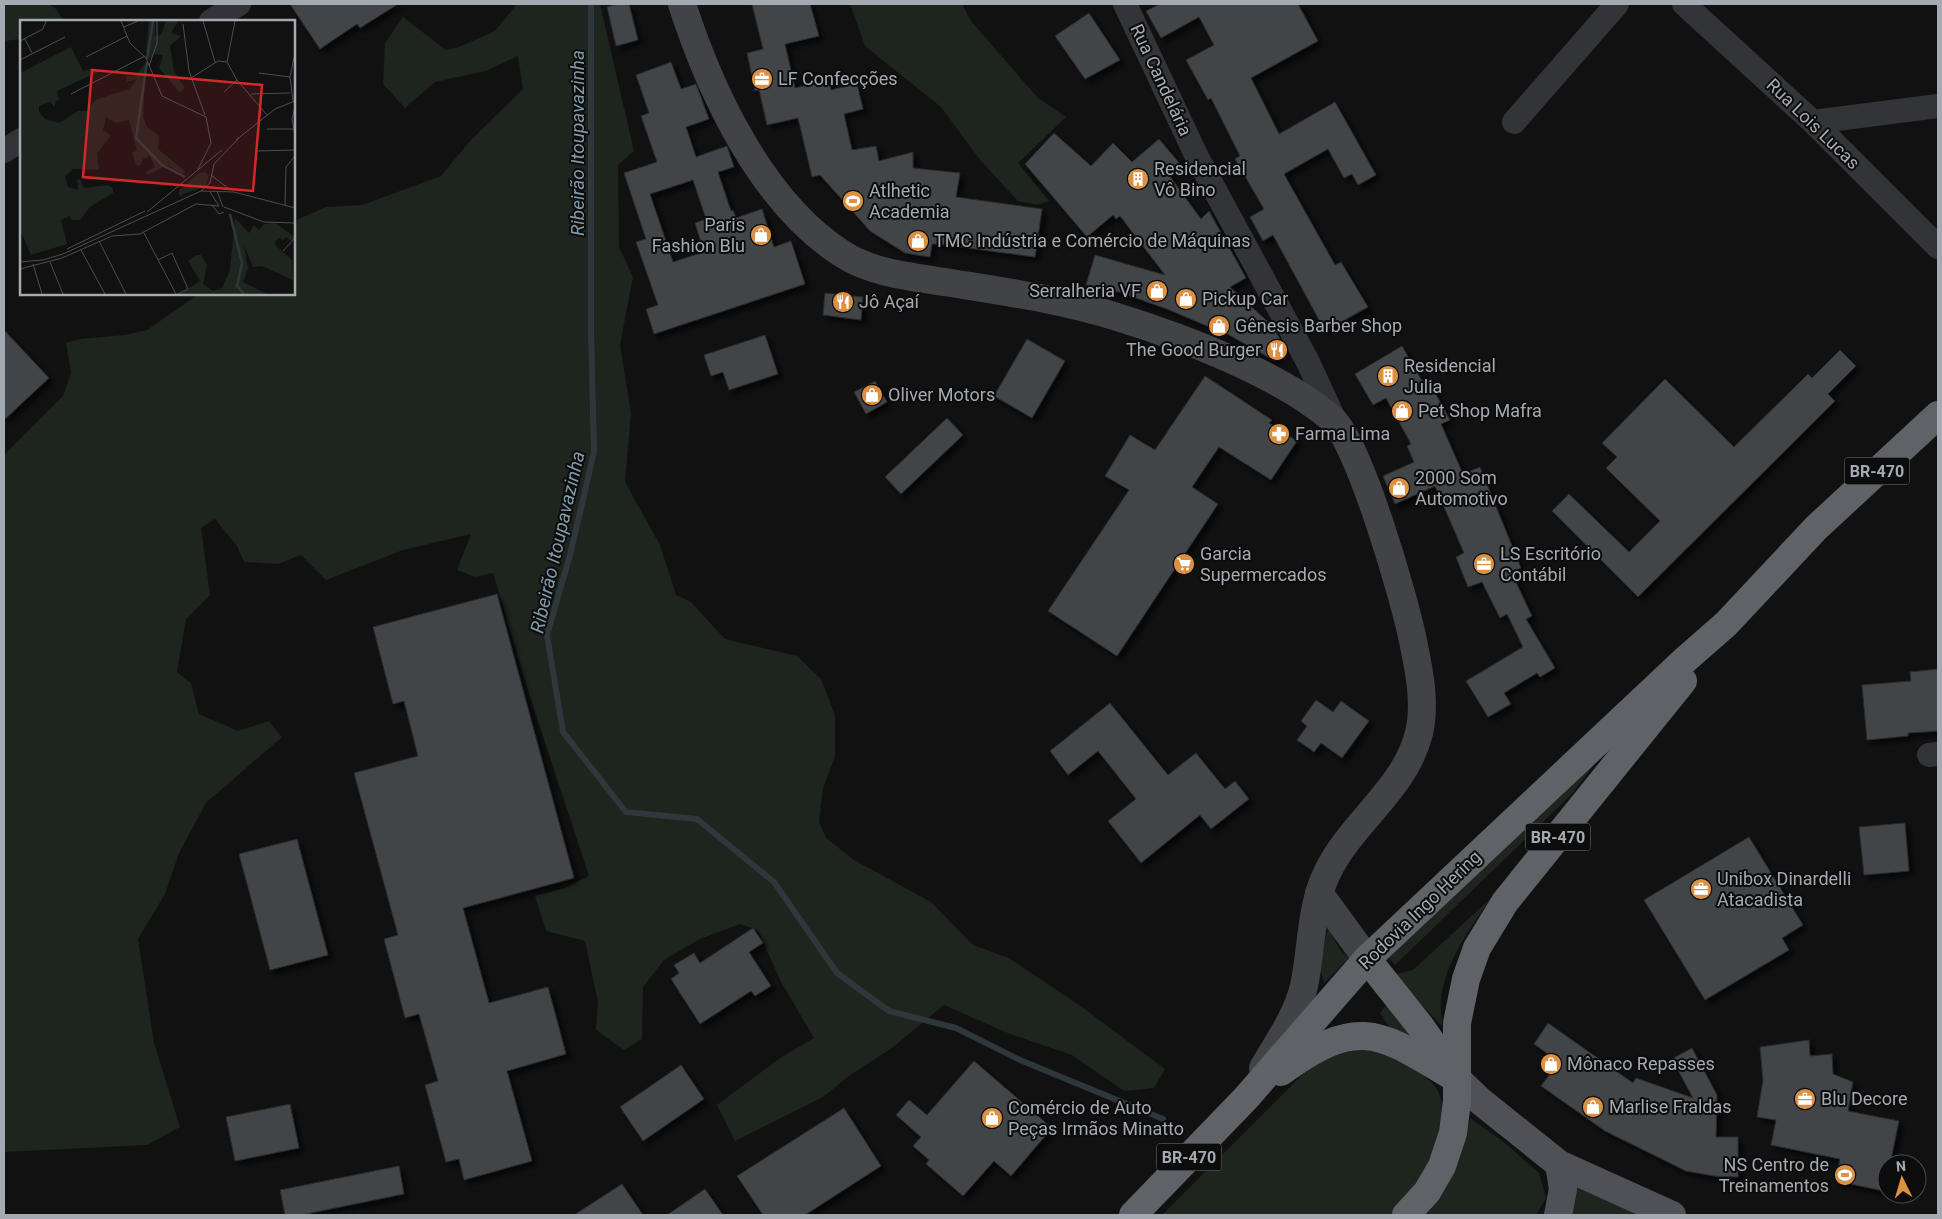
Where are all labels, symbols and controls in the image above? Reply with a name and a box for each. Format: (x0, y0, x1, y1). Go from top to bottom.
inset map (20, 20, 295, 295)
street label: Rua Candelária (1126, 21, 1197, 139)
water label: Ribeirão Itoupavazinha (566, 50, 589, 236)
office icon: LF Confecções (750, 67, 774, 91)
place label: LF Confecções (778, 68, 898, 89)
street label: Rua Lois Lucas (1762, 74, 1864, 173)
place label: Residencial Vô Bino (1154, 158, 1246, 200)
building icon: Residencial Vô Bino (1126, 167, 1150, 191)
place label: Atlhetic Academia (869, 180, 950, 222)
sports icon: Atlhetic Academia (841, 189, 865, 213)
place label: Paris Fashion Blu (652, 214, 745, 256)
shop icon: Paris Fashion Blu (749, 223, 773, 247)
shop icon: TMC Indústria e Comércio de Máquinas (906, 229, 930, 253)
place label: TMC Indústria e Comércio de Máquinas (934, 230, 1250, 251)
shop icon: Serralheria VF (1145, 279, 1169, 303)
place label: Serralheria VF (1029, 280, 1141, 301)
shop icon: Pickup Car (1174, 287, 1198, 311)
place label: Pickup Car (1202, 288, 1288, 309)
restaurant icon: Jô Açaí (831, 290, 855, 314)
place label: Jô Açaí (859, 291, 920, 312)
shop icon: Gênesis Barber Shop (1207, 314, 1231, 338)
place label: Gênesis Barber Shop (1235, 315, 1402, 336)
restaurant icon: The Good Burger (1265, 338, 1289, 362)
place label: The Good Burger (1126, 339, 1261, 360)
place label: Residencial Julia (1404, 355, 1496, 397)
building icon: Residencial Julia (1376, 364, 1400, 388)
shop icon: Oliver Motors (860, 383, 884, 407)
place label: Oliver Motors (888, 384, 995, 405)
shop icon: Pet Shop Mafra (1390, 399, 1414, 423)
place label: Pet Shop Mafra (1418, 400, 1542, 421)
pharmacy icon: Farma Lima (1267, 422, 1291, 446)
place label: Farma Lima (1295, 423, 1390, 444)
water label: Ribeirão Itoupavazinha (525, 449, 590, 635)
road number: BR-470 (1844, 458, 1910, 484)
place label: 2000 Som Automotivo (1415, 467, 1508, 509)
shop icon: 2000 Som Automotivo (1387, 476, 1411, 500)
place label: Garcia Supermercados (1200, 543, 1327, 585)
place label: LS Escritório Contábil (1500, 543, 1601, 585)
supermarket icon: Garcia Supermercados (1172, 552, 1196, 576)
office icon: LS Escritório Contábil (1472, 552, 1496, 576)
road number: BR-470 (1526, 824, 1590, 850)
street label: Rodovia Ingo Hering (1354, 846, 1485, 973)
place label: Unibox Dinardelli Atacadista (1717, 868, 1851, 910)
office icon: Unibox Dinardelli Atacadista (1689, 877, 1713, 901)
shop icon: Mônaco Repasses (1539, 1052, 1563, 1076)
place label: Mônaco Repasses (1567, 1053, 1715, 1074)
office icon: Blu Decore (1793, 1087, 1817, 1111)
place label: Blu Decore (1821, 1088, 1908, 1109)
shop icon: Marlise Fraldas (1581, 1095, 1605, 1119)
place label: Marlise Fraldas (1609, 1096, 1732, 1117)
place label: Comércio de Auto Peças Irmãos Minatto (1008, 1097, 1184, 1139)
shop icon: Comércio de Auto Peças Irmãos Minatto (980, 1106, 1004, 1130)
road number: BR-470 (1156, 1144, 1222, 1170)
place label: NS Centro de Treinamentos (1719, 1154, 1829, 1196)
north arrow (1877, 1154, 1927, 1204)
text: N (1895, 1158, 1906, 1174)
sports icon: NS Centro de Treinamentos (1833, 1163, 1857, 1187)

